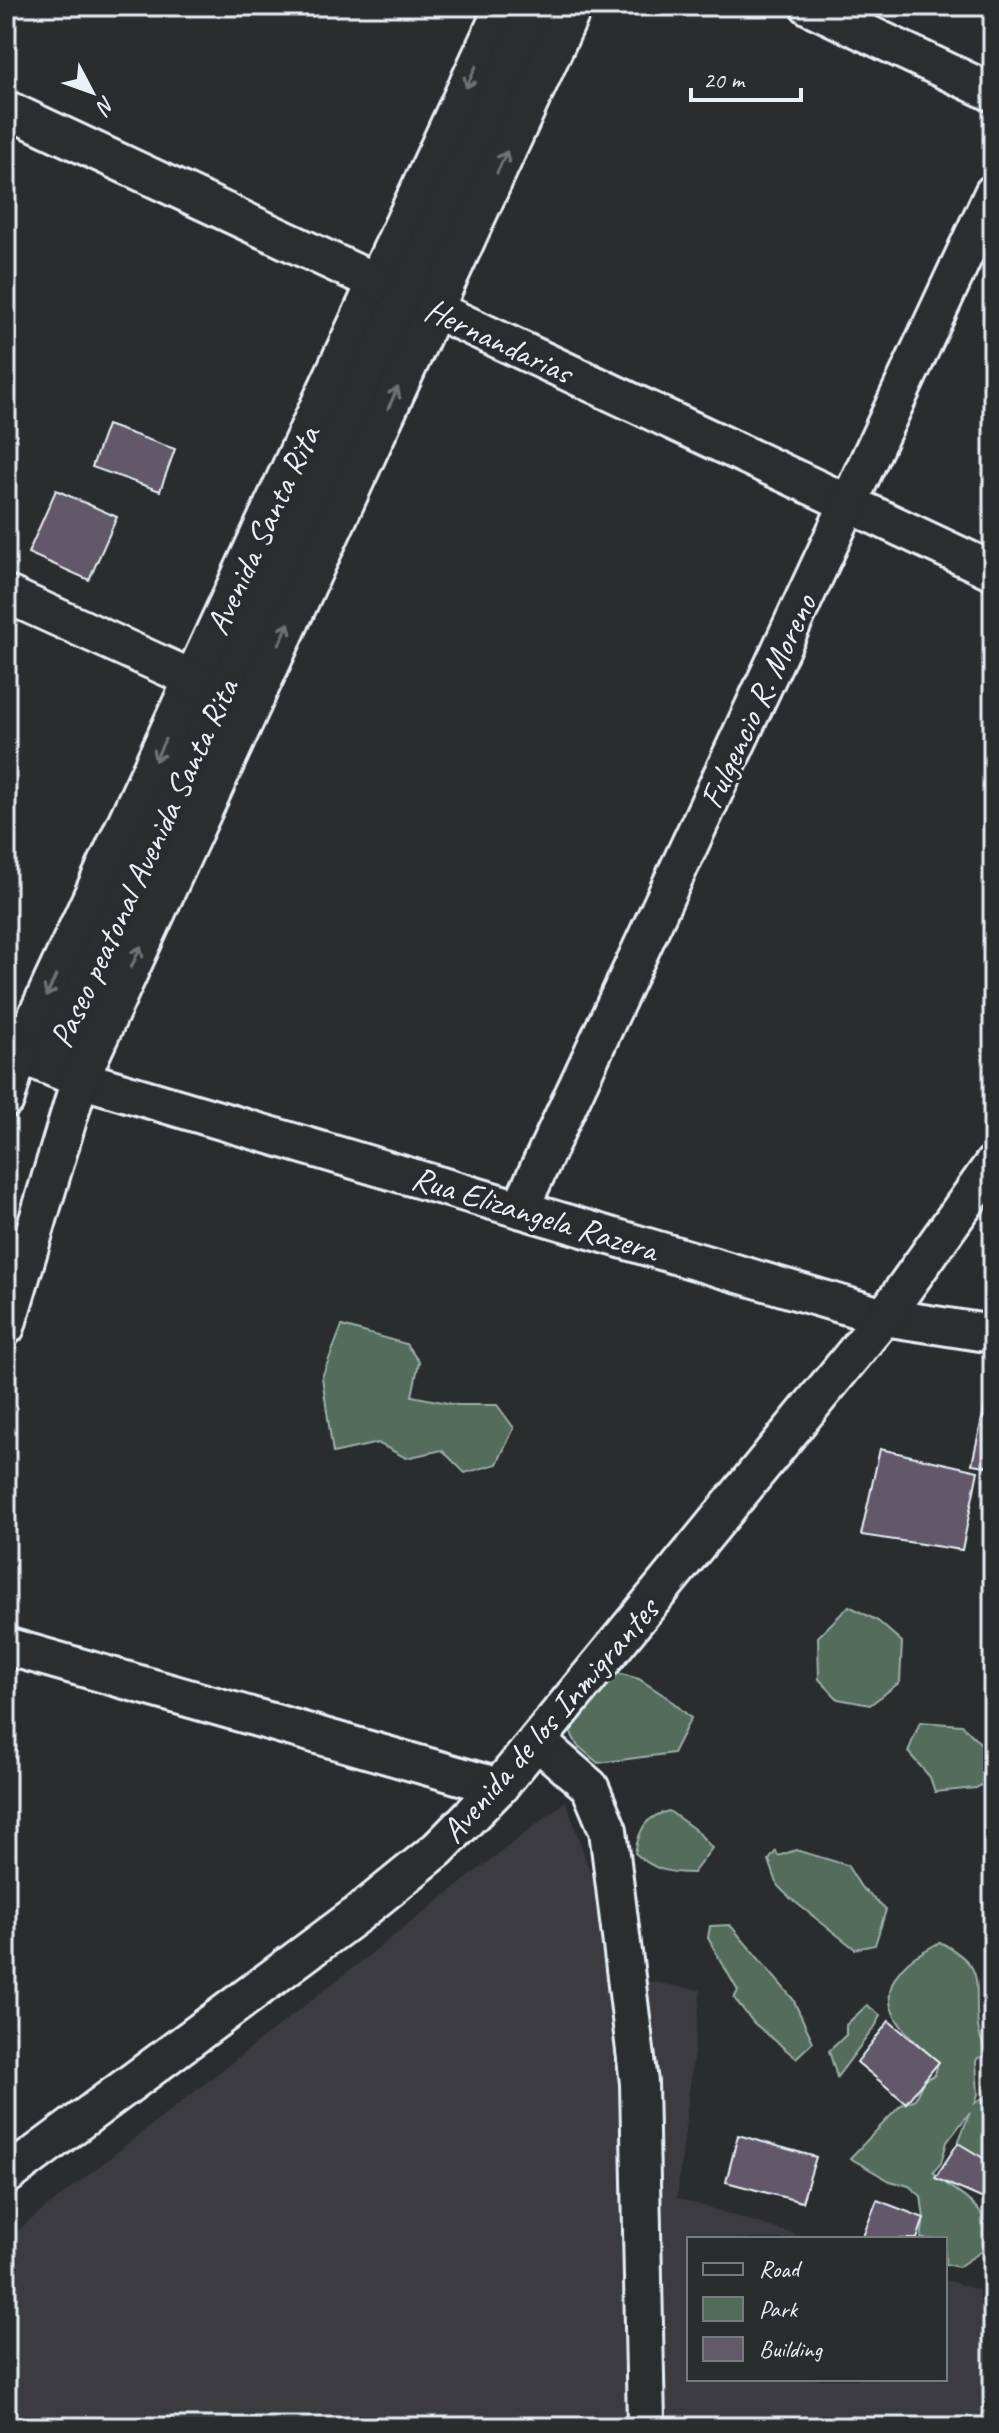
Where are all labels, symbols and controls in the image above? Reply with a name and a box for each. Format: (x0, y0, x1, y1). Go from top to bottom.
north arrow (52, 52, 132, 132)
scale bar (691, 52, 801, 102)
one-way arrow (463, 64, 478, 88)
text: 20 m (703, 65, 746, 95)
text: N (89, 90, 121, 121)
one-way arrow (495, 150, 510, 174)
street label: Hernandarias (418, 288, 582, 395)
one-way arrow (386, 386, 401, 410)
street label: Avenida Santa Rita (195, 417, 330, 641)
street label: Fulgencio R. Moreno (689, 586, 827, 815)
one-way arrow (277, 622, 292, 646)
street label: Paseo peatonal Avenida Santa Rita (39, 670, 249, 1054)
one-way arrow (152, 738, 167, 762)
one-way arrow (129, 945, 144, 969)
one-way arrow (43, 974, 58, 998)
street label: Rua Elizangela Razera (407, 1156, 666, 1272)
street label: Avenida de los Inmigrantes (431, 1586, 670, 1852)
legend (687, 2237, 947, 2381)
text: Road (759, 2254, 803, 2284)
text: Park (759, 2294, 799, 2324)
text: Building (759, 2334, 824, 2364)

